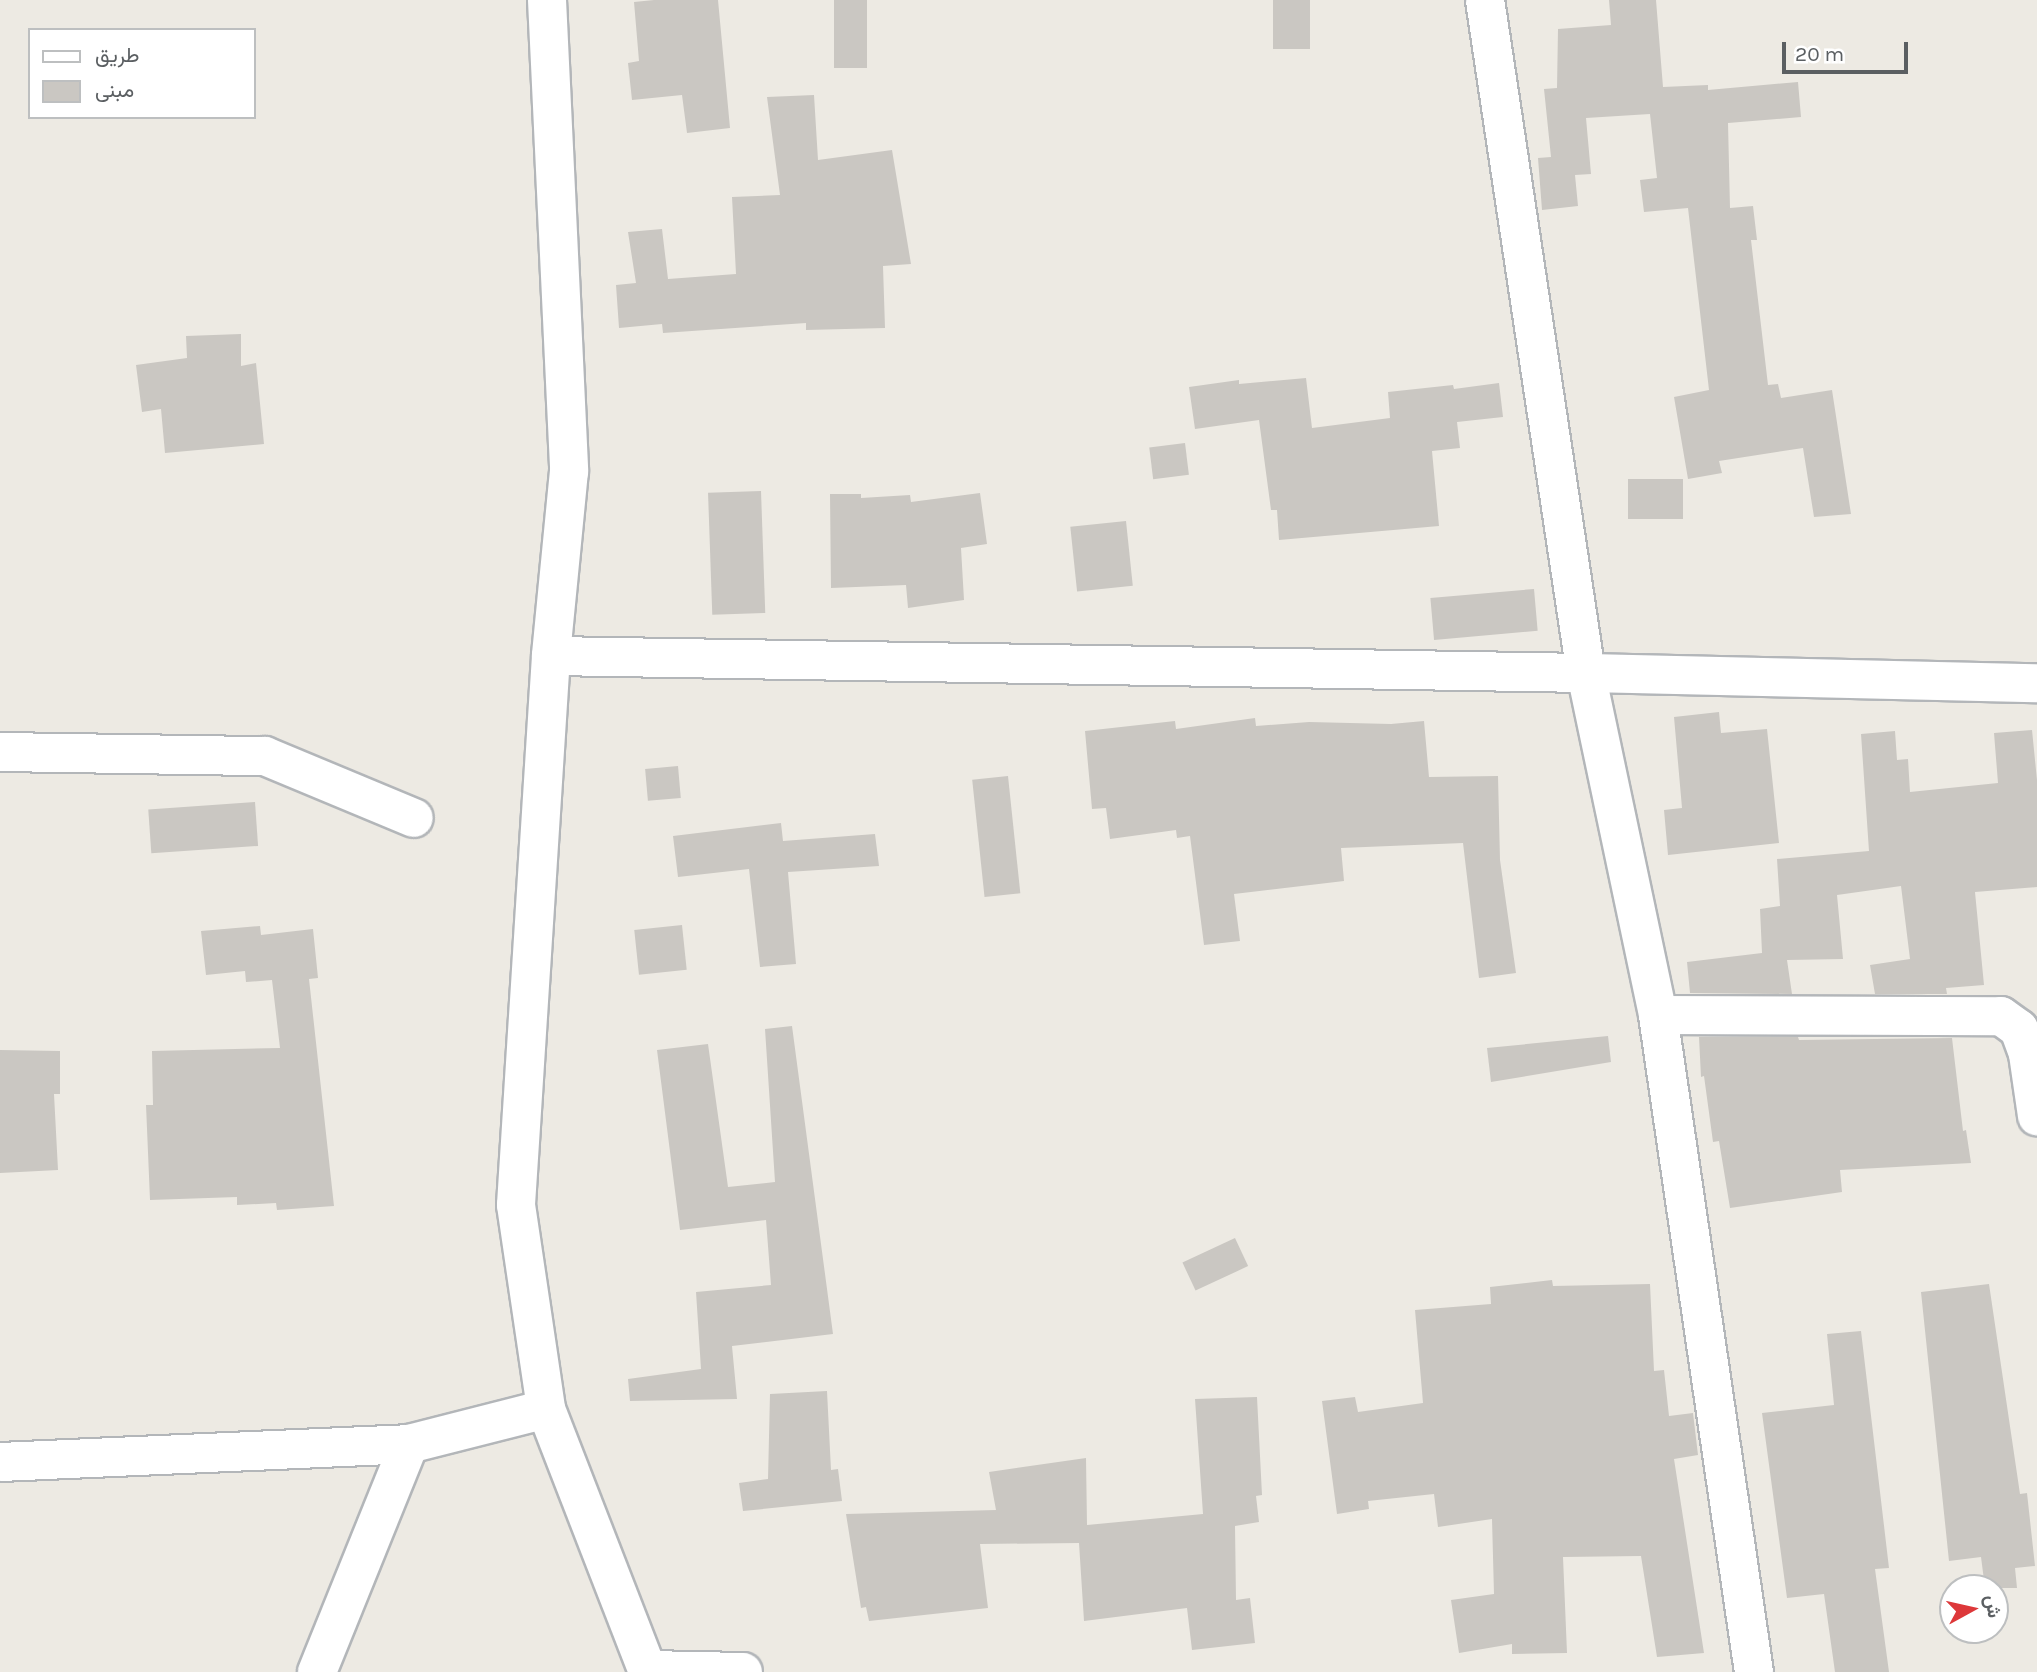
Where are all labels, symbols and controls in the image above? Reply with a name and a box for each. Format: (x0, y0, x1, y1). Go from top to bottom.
legend (28, 28, 256, 119)
scale bar (1785, 28, 1911, 72)
text: 20 m (1795, 42, 1844, 66)
text: طريق (95, 43, 140, 67)
text: مبنى (95, 78, 134, 102)
north arrow (1939, 1574, 2009, 1644)
text: ش (1980, 1594, 2005, 1619)

